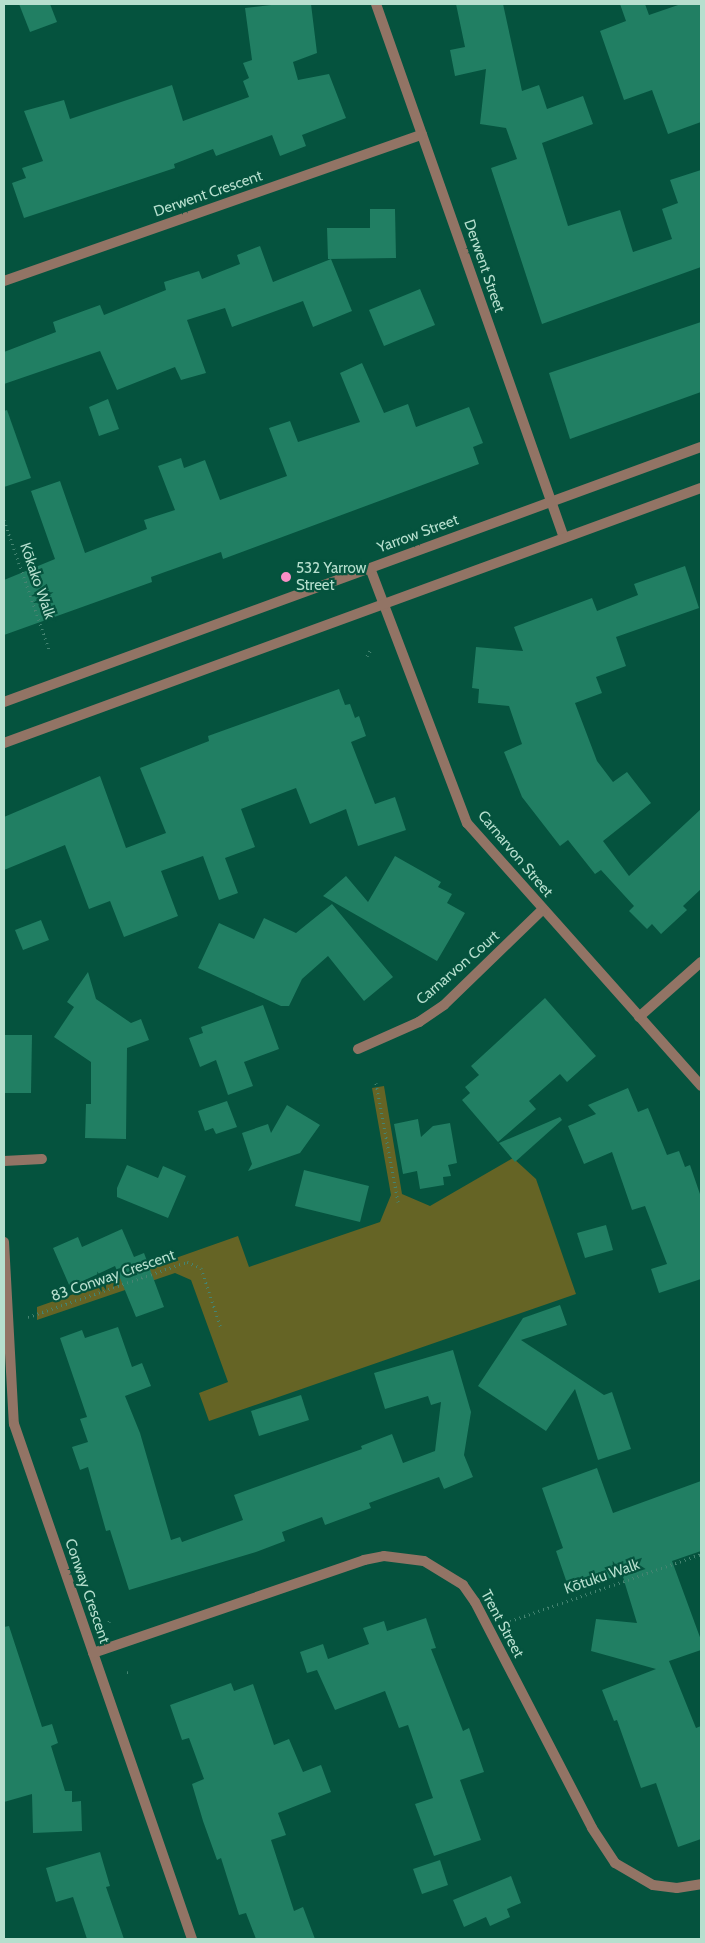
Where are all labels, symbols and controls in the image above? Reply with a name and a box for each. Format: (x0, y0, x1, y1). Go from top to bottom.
street label: Derwent Crescent (151, 167, 265, 221)
street label: Derwent Street (460, 217, 508, 315)
street label: Yarrow Street (375, 511, 461, 557)
street label: Kōkako Walk (16, 540, 58, 622)
place label: 532 Yarrow Street (296, 559, 366, 594)
marker: 532 Yarrow Street (280, 571, 292, 583)
street label: Carnarvon Street (474, 807, 556, 901)
street label: Carnarvon Court (413, 927, 503, 1009)
street label: 83 Conway Crescent (49, 1246, 177, 1306)
street label: Conway Crescent (61, 1536, 113, 1646)
street label: Kōtuku Walk (562, 1556, 642, 1598)
street label: Trent Street (477, 1587, 527, 1661)

